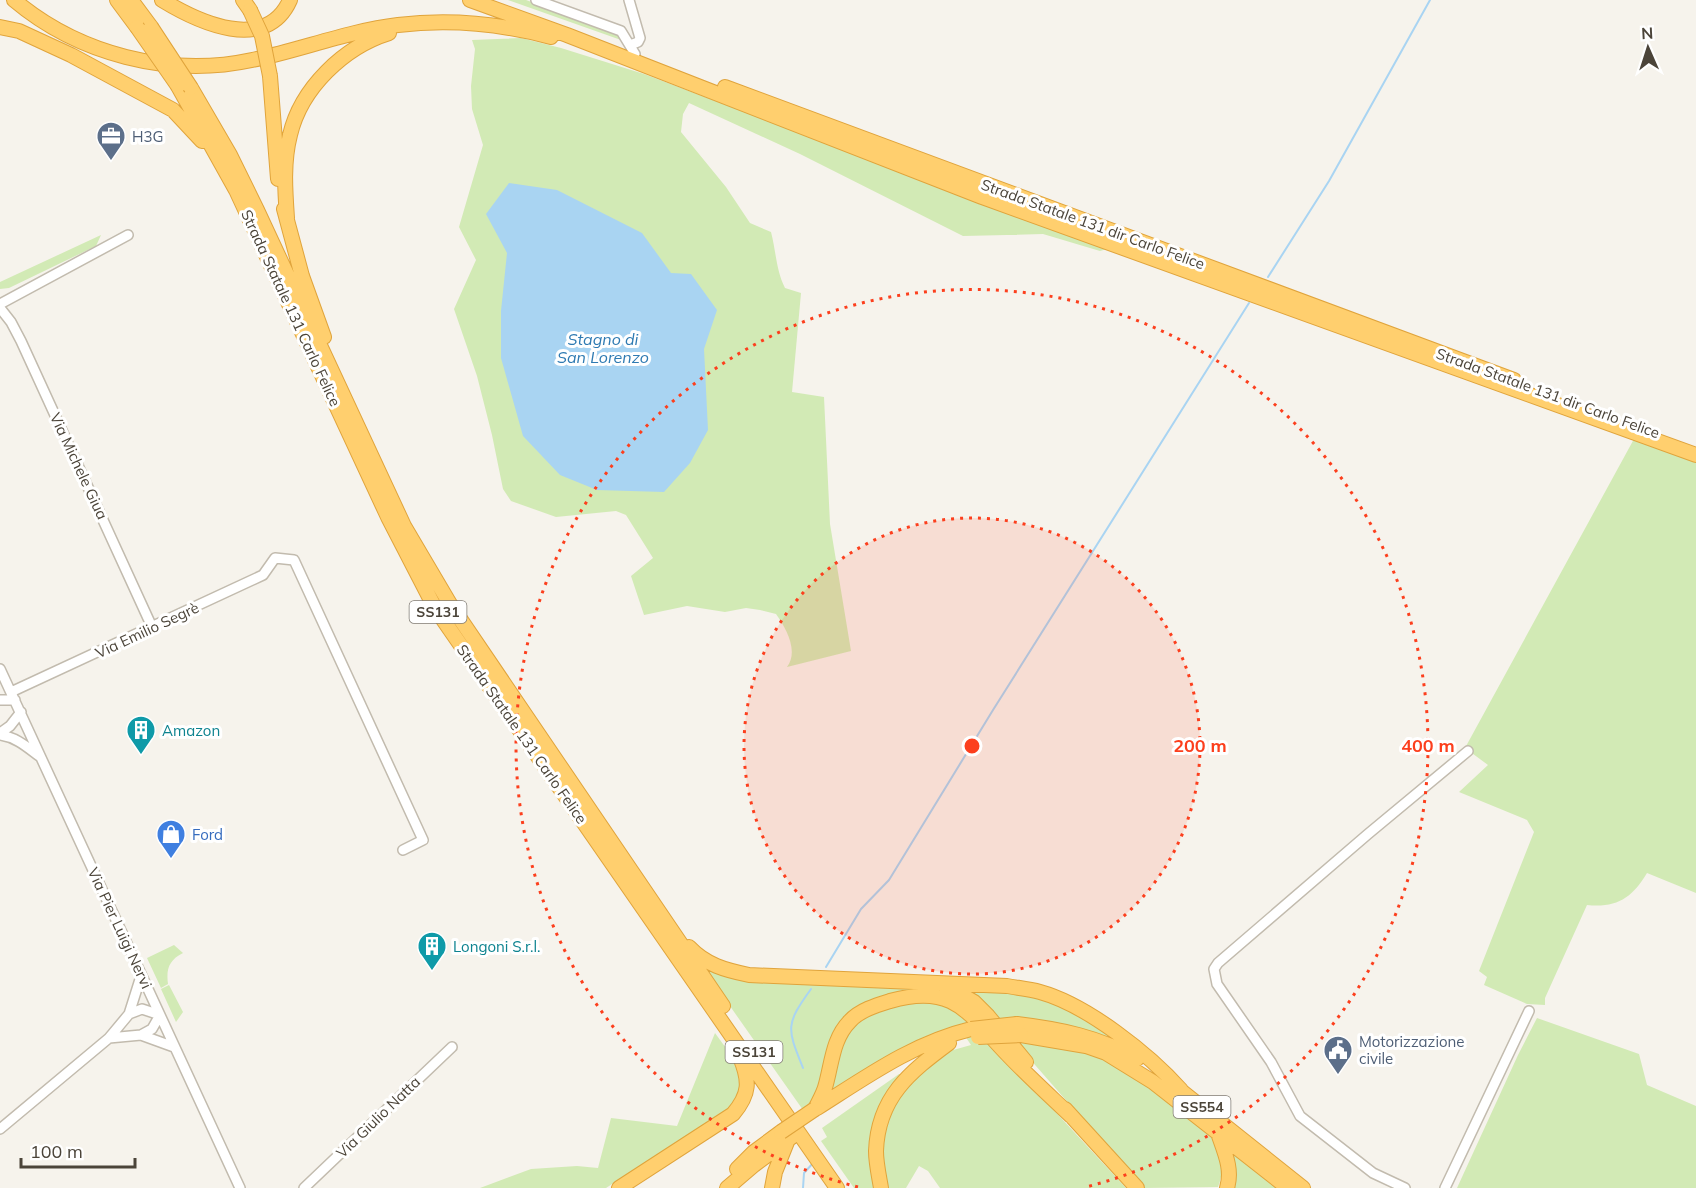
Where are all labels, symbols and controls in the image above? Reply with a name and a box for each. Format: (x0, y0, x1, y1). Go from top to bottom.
north arrow (1618, 18, 1678, 78)
text: N (1641, 23, 1654, 43)
office icon: H3G (95, 120, 127, 162)
place label: H3G (132, 127, 163, 146)
street label: Strada Statale 131 dir Carlo Felice (979, 175, 1207, 273)
street label: Strada Statale 131 Carlo Felice (237, 207, 345, 409)
water label: Stagno di San Lorenzo (557, 329, 649, 367)
street label: Strada Statale 131 dir Carlo Felice (1434, 344, 1662, 442)
street label: Via Michele Giua (46, 410, 112, 522)
street label: Via Emilio Segrè (92, 598, 202, 662)
road number: SS131 (410, 601, 466, 623)
street label: Strada Statale 131 Carlo Felice (453, 641, 591, 827)
building icon: Amazon (125, 714, 157, 756)
place label: Amazon (162, 721, 220, 740)
text: 200 m (1173, 734, 1227, 757)
text: 400 m (1401, 734, 1455, 757)
centre of rings (962, 736, 982, 756)
shop icon: Ford (155, 818, 187, 860)
place label: Ford (192, 825, 223, 844)
street label: Via Pier Luigi Nervi (84, 864, 156, 992)
building icon: Longoni S.r.l. (416, 930, 448, 972)
place label: Longoni S.r.l. (453, 937, 541, 956)
place label: Motorizzazione civile (1359, 1032, 1464, 1068)
public building icon: Motorizzazione civile (1322, 1034, 1354, 1076)
road number: SS131 (726, 1041, 783, 1063)
street label: Via Giulio Natta (332, 1072, 424, 1162)
road number: SS554 (1174, 1096, 1230, 1118)
scale bar (21, 1131, 135, 1169)
text: 100 m (30, 1140, 83, 1163)

